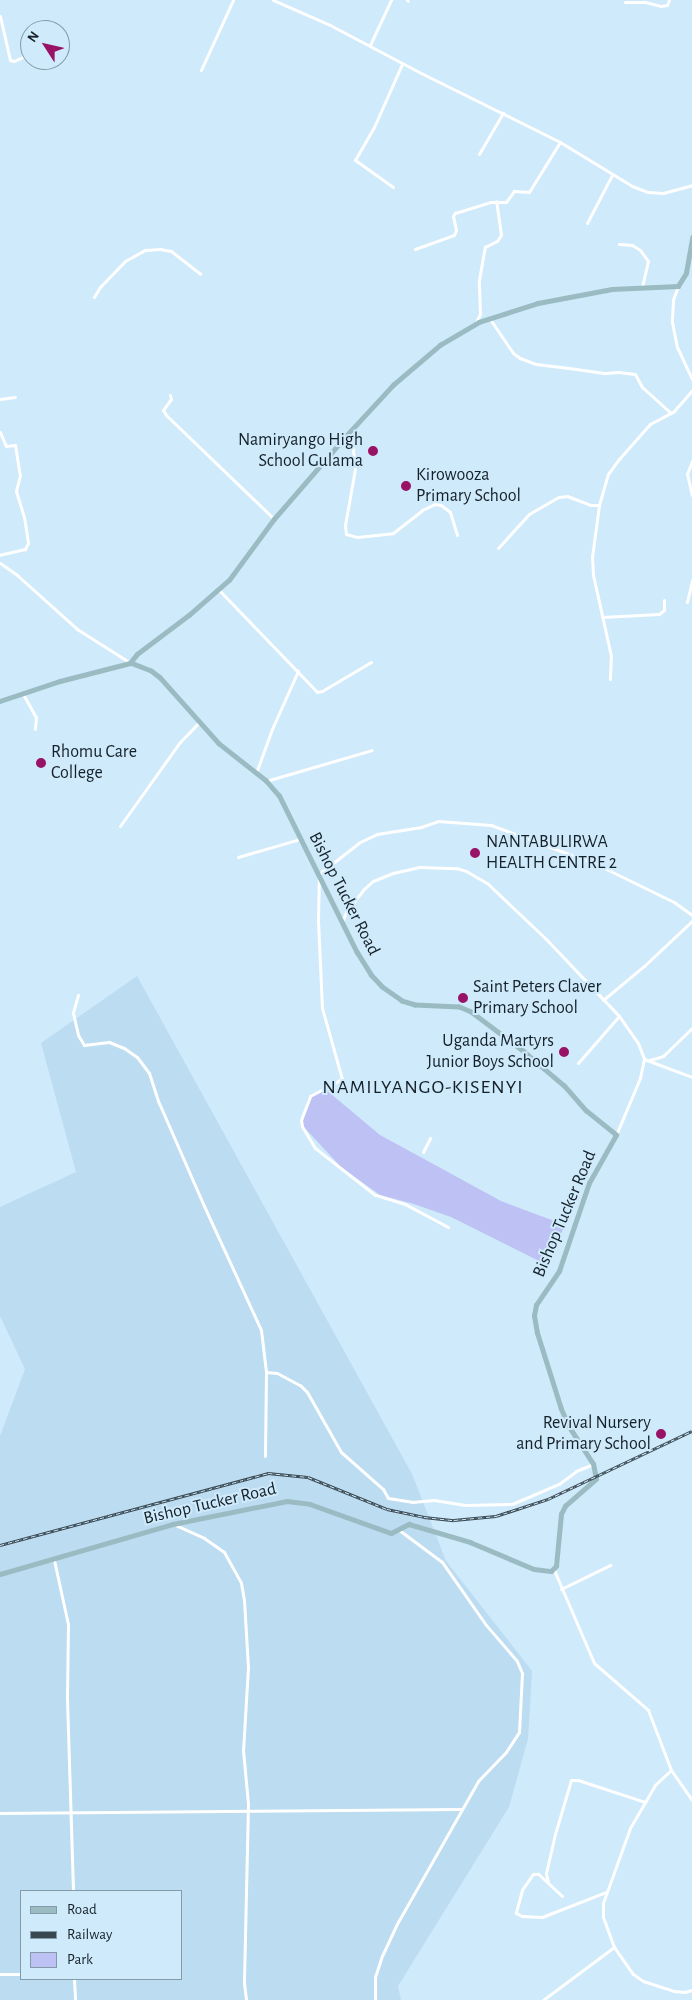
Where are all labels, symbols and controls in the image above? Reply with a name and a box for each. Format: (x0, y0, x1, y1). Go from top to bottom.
north arrow (20, 20, 70, 70)
text: N (25, 29, 42, 45)
place label: Namiryango High School Gulama (238, 430, 363, 472)
marker: Namiryango High School Gulama (367, 445, 379, 457)
place label: Kirowooza Primary School (416, 465, 521, 508)
marker: Kirowooza Primary School (400, 480, 412, 492)
place label: Rhomu Care College (51, 742, 137, 784)
marker: Rhomu Care College (35, 757, 47, 769)
street label: Bishop Tucker Road (304, 829, 384, 959)
place label: NANTABULIRWA HEALTH CENTRE 2 (486, 832, 617, 874)
marker: NANTABULIRWA HEALTH CENTRE 2 (468, 846, 482, 860)
place label: Saint Peters Claver Primary School (473, 977, 601, 1020)
marker: Saint Peters Claver Primary School (457, 992, 469, 1004)
place label: Uganda Martyrs Junior Boys School (427, 1031, 554, 1074)
marker: Uganda Martyrs Junior Boys School (558, 1046, 570, 1058)
district label: NAMILYANGO-KISENYI (320, 1075, 526, 1099)
street label: Bishop Tucker Road (529, 1147, 601, 1281)
place label: Revival Nursery and Primary School (516, 1413, 651, 1456)
marker: Revival Nursery and Primary School (655, 1428, 667, 1440)
street label: Bishop Tucker Road (142, 1478, 278, 1530)
legend (20, 1890, 182, 1980)
text: Road (67, 1902, 97, 1917)
text: Railway (67, 1927, 112, 1942)
text: Park (67, 1952, 93, 1967)

